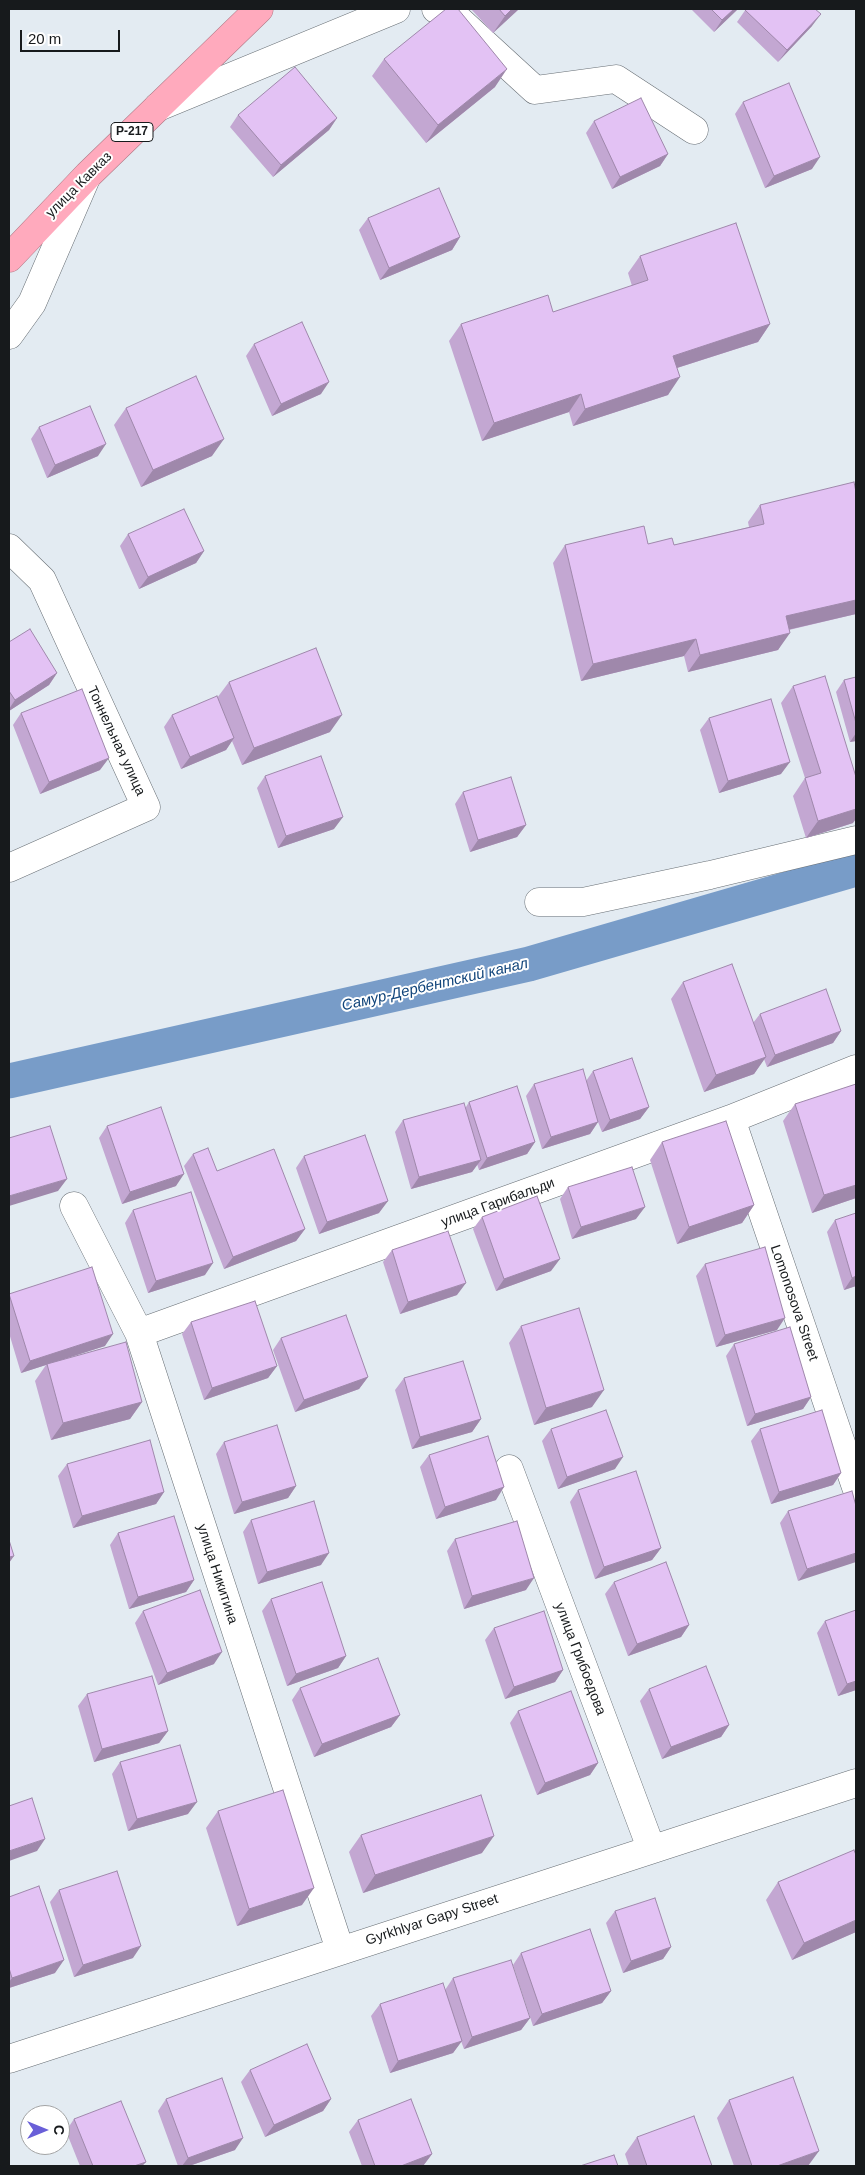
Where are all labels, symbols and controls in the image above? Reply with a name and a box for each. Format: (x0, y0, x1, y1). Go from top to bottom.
scale bar (22, 20, 122, 52)
text: 20 m (28, 30, 61, 47)
road number: Р-217 (111, 122, 153, 142)
street label: улица Кавказ (43, 149, 115, 221)
street label: Тоннельная улица (83, 684, 149, 798)
water label: Самур-Дербентский канал (340, 955, 530, 1015)
street label: улица Гарибальди (439, 1175, 557, 1231)
street label: Lomonosova Street (766, 1243, 822, 1363)
street label: улица Никитина (193, 1522, 241, 1626)
street label: улица Грибоедова (551, 1600, 609, 1718)
street label: Gyrkhlyar Gapy Street (364, 1891, 500, 1949)
north arrow (20, 2105, 70, 2155)
text: С (51, 2125, 67, 2135)

